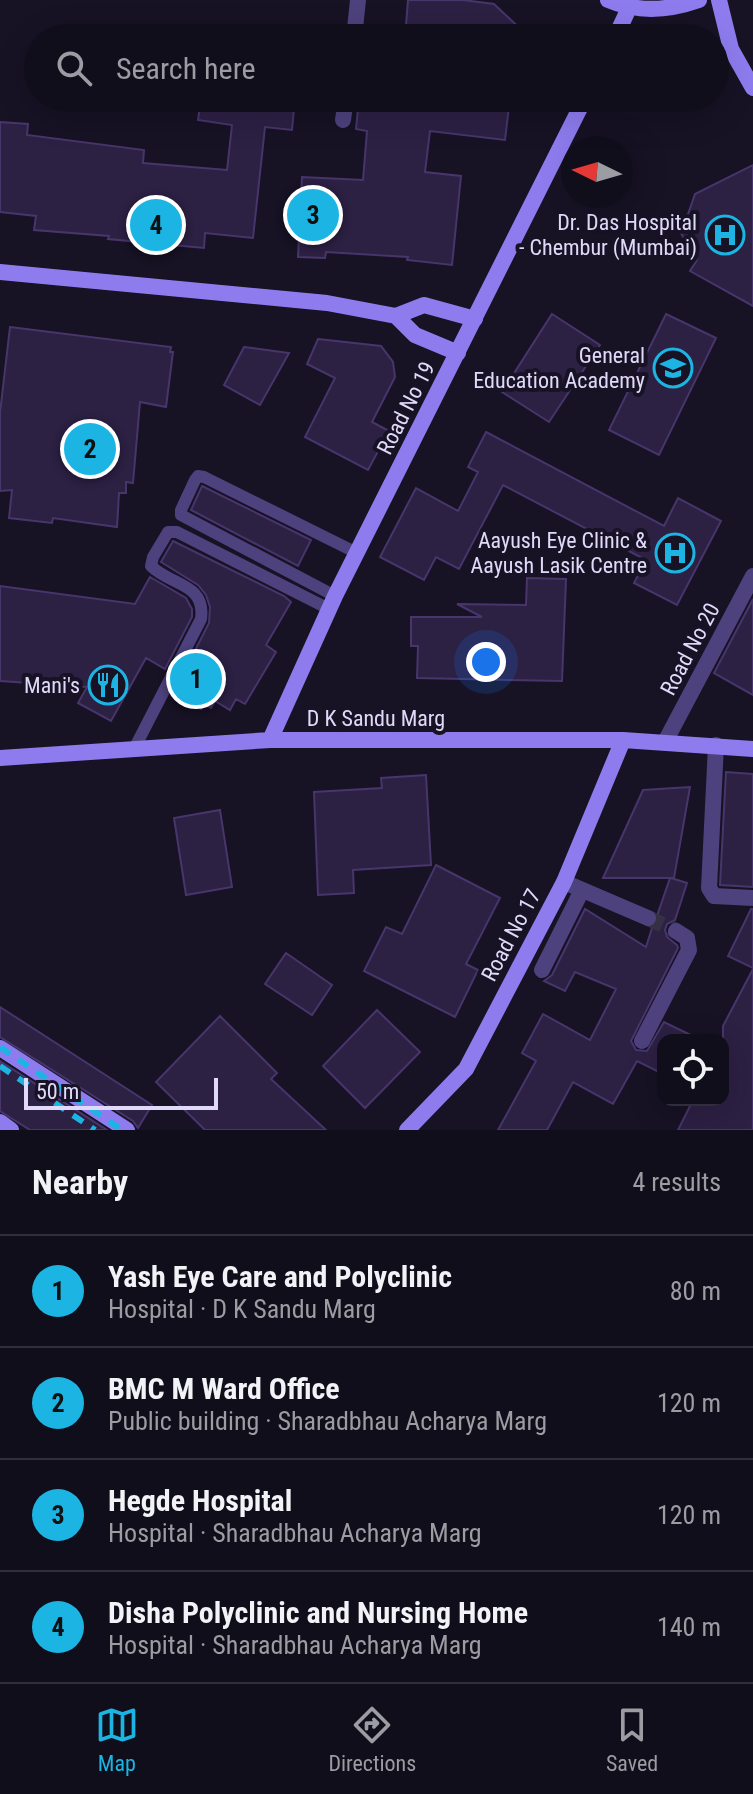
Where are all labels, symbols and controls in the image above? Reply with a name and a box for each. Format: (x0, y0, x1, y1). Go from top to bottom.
search box (24, 24, 729, 112)
icon: search (52, 46, 96, 90)
text: Search here (116, 51, 256, 86)
north arrow (561, 136, 633, 208)
pin: 3 (287, 185, 339, 245)
pin: 4 (130, 195, 182, 255)
place label: Dr. Das Hospital - Chembur (Mumbai) (519, 210, 697, 261)
hospital icon: Dr. Das Hospital - Chembur (Mumbai) (704, 214, 746, 256)
place label: General Education Academy (473, 343, 645, 393)
school or university icon: General Education Academy (652, 347, 694, 389)
street label: Road No 19 (372, 357, 440, 459)
pin: 2 (64, 419, 116, 479)
place label: Aayush Eye Clinic & Aayush Lasik Centre (471, 528, 647, 578)
hospital icon: Aayush Eye Clinic & Aayush Lasik Centre (654, 532, 696, 574)
street label: Road No 20 (655, 599, 725, 699)
your location (466, 642, 506, 682)
pin: 1 (170, 649, 222, 709)
restaurant icon: Mani's (87, 664, 129, 706)
place label: Mani's (24, 673, 80, 698)
street label: D K Sandu Marg (307, 706, 445, 731)
street label: Road No 17 (476, 885, 546, 985)
map controls (657, 1034, 729, 1106)
button: locate (657, 1034, 729, 1106)
scale bar (24, 1074, 218, 1110)
text: 50 m (36, 1079, 79, 1104)
text: Nearby (32, 1162, 128, 1202)
text: 4 results (632, 1167, 721, 1197)
text: Yash Eye Care and Polyclinic (108, 1259, 452, 1294)
text: 1 (51, 1276, 65, 1306)
text: 80 m (670, 1276, 721, 1306)
text: Hospital · D K Sandu Marg (108, 1294, 376, 1324)
text: BMC M Ward Office (108, 1371, 340, 1406)
text: 2 (51, 1388, 65, 1418)
text: 120 m (657, 1388, 721, 1418)
text: Public building · Sharadbhau Acharya Marg (108, 1406, 547, 1436)
text: Hegde Hospital (108, 1483, 292, 1518)
text: 3 (51, 1500, 65, 1530)
text: 120 m (657, 1500, 721, 1530)
text: Hospital · Sharadbhau Acharya Marg (108, 1518, 482, 1548)
text: Disha Polyclinic and Nursing Home (108, 1595, 528, 1630)
text: 4 (51, 1612, 65, 1642)
text: 140 m (657, 1612, 721, 1642)
text: Hospital · Sharadbhau Acharya Marg (108, 1630, 482, 1660)
tab: Map (95, 1703, 139, 1776)
tab: Directions (328, 1703, 416, 1776)
tab: Saved (606, 1703, 658, 1776)

